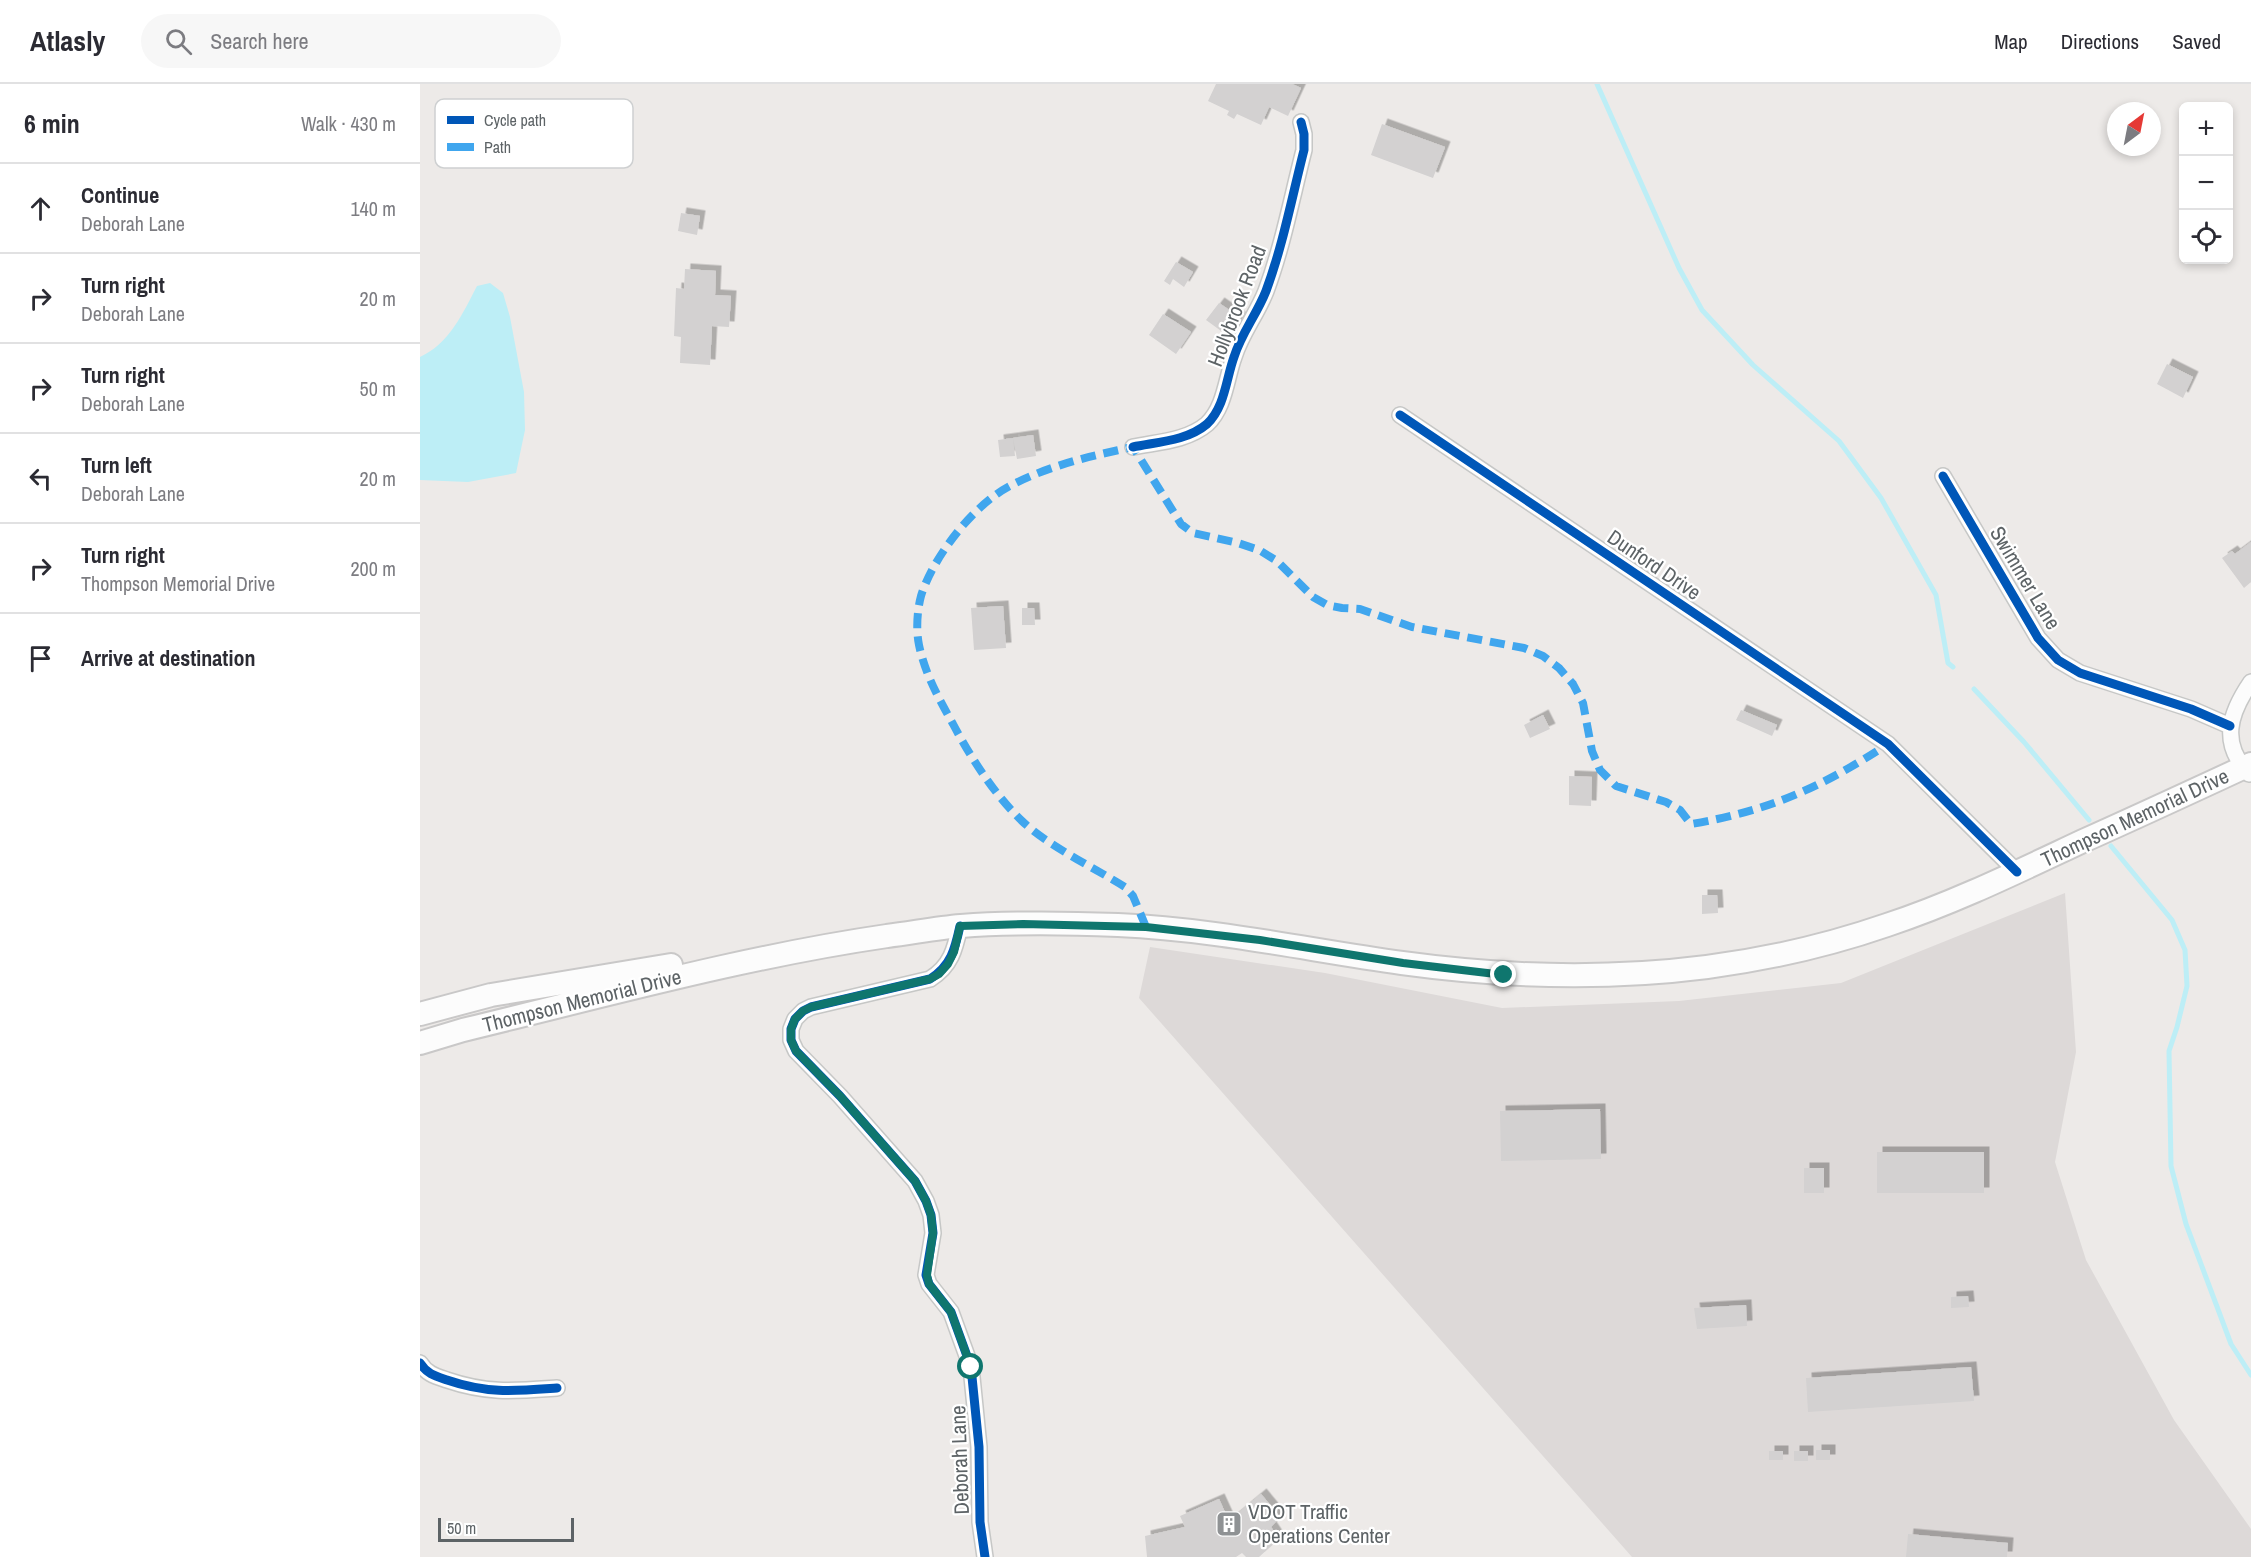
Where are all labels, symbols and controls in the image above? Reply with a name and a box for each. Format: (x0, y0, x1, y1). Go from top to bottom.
search box (141, 14, 561, 68)
text: Atlasly (30, 22, 105, 60)
icon: search (162, 25, 195, 58)
text: Search here (210, 26, 309, 56)
text: Map (1994, 27, 2028, 56)
text: Directions (2061, 27, 2139, 56)
text: Saved (2172, 27, 2221, 56)
legend (435, 99, 633, 168)
north arrow (2107, 102, 2161, 156)
map controls (2179, 102, 2233, 264)
button: + (2179, 102, 2233, 156)
text: 6 min (24, 106, 80, 141)
text: Cycle path (484, 109, 546, 131)
text: Walk · 430 m (301, 110, 396, 137)
text: Path (484, 136, 511, 158)
button: − (2179, 156, 2233, 210)
text: Continue (81, 180, 159, 210)
icon: ahead (24, 192, 57, 225)
text: 140 m (350, 195, 396, 222)
text: Deborah Lane (81, 210, 185, 237)
button: locate (2179, 210, 2233, 264)
street label: Hollybrook Road (1200, 241, 1273, 370)
text: Turn right (81, 270, 165, 300)
icon: right (24, 282, 57, 315)
text: 20 m (360, 285, 396, 312)
text: Deborah Lane (81, 300, 185, 327)
text: Turn right (81, 360, 165, 390)
icon: right (24, 372, 57, 405)
text: 50 m (360, 375, 396, 402)
text: Deborah Lane (81, 390, 185, 417)
text: Turn left (81, 450, 152, 480)
icon: left (24, 462, 57, 495)
text: 20 m (360, 465, 396, 492)
text: Deborah Lane (81, 480, 185, 507)
street label: Swimmer Lane (1983, 521, 2068, 635)
street label: Dunford Drive (1602, 523, 1707, 607)
text: Turn right (81, 540, 165, 570)
icon: right (24, 552, 57, 585)
text: 200 m (350, 555, 396, 582)
text: Thompson Memorial Drive (81, 570, 275, 597)
icon: arrive (24, 642, 57, 675)
text: Arrive at destination (81, 643, 255, 673)
street label: Thompson Memorial Drive (2036, 761, 2233, 874)
route end (1490, 961, 1516, 987)
street label: Thompson Memorial Drive (479, 962, 684, 1039)
route start (957, 1353, 983, 1379)
street label: Deborah Lane (943, 1405, 976, 1515)
place label: VDOT Traffic Operations Center (1248, 1497, 1390, 1550)
building icon: VDOT Traffic Operations Center (1214, 1509, 1244, 1539)
scale bar (438, 1515, 574, 1542)
text: 50 m (447, 1517, 476, 1539)

